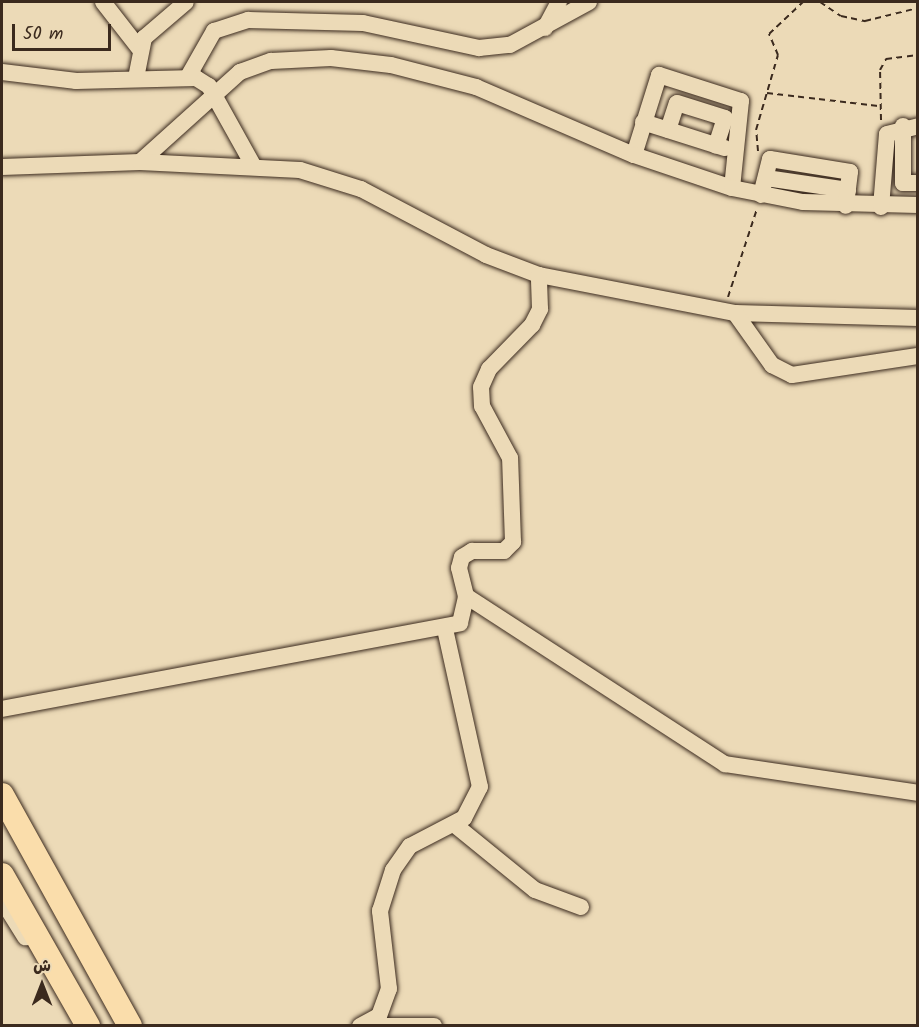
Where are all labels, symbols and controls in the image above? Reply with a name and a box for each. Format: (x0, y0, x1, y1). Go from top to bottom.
scale bar (15, 12, 114, 50)
text: 50 m (23, 20, 63, 49)
text: ش (33, 954, 51, 979)
north arrow (12, 955, 72, 1015)

